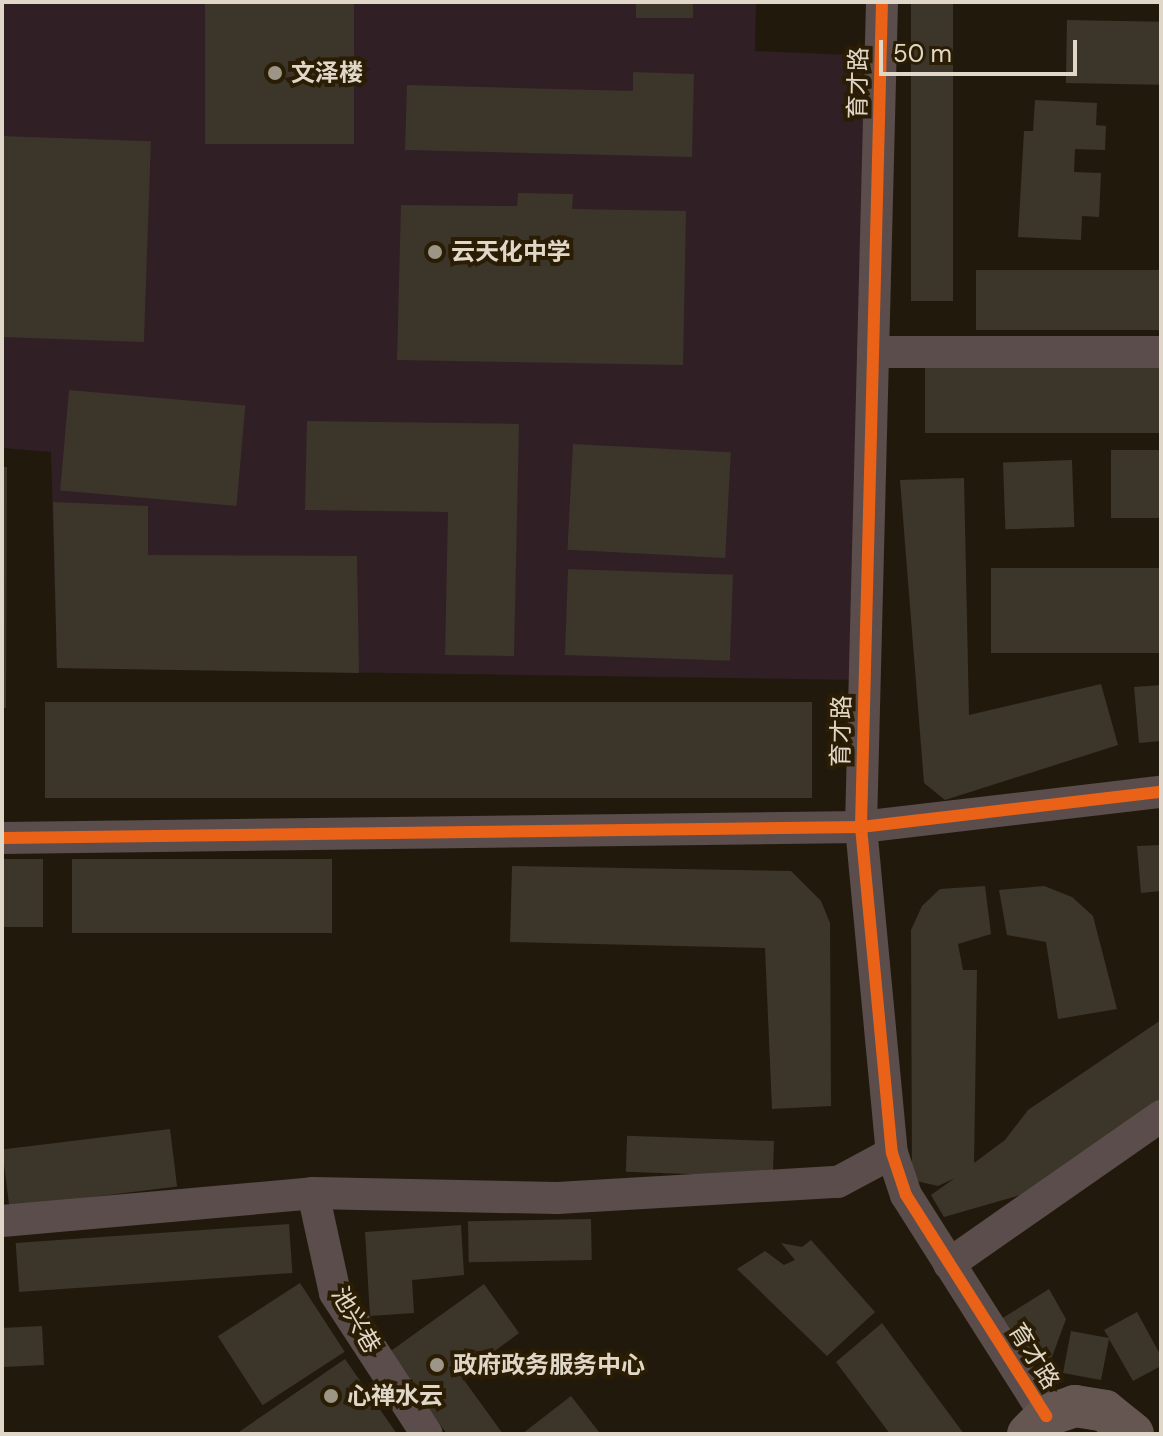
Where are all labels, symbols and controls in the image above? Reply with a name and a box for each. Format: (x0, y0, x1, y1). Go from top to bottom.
scale bar (883, 24, 1081, 74)
text: 50 m (893, 38, 952, 69)
street label: 育才路 (843, 47, 873, 119)
place label: 文泽楼 (291, 59, 363, 87)
marker: 文泽楼 (266, 64, 284, 82)
place label: 云天化中学 (451, 238, 571, 266)
marker: 云天化中学 (426, 243, 444, 261)
street label: 育才路 (826, 695, 856, 767)
street label: 池兴巷 (326, 1282, 386, 1358)
street label: 育才路 (1003, 1318, 1065, 1394)
place label: 政府政务服务中心 (453, 1351, 645, 1379)
marker: 政府政务服务中心 (428, 1356, 446, 1374)
place label: 心禅水云 (347, 1382, 443, 1410)
marker: 心禅水云 (322, 1387, 340, 1405)

